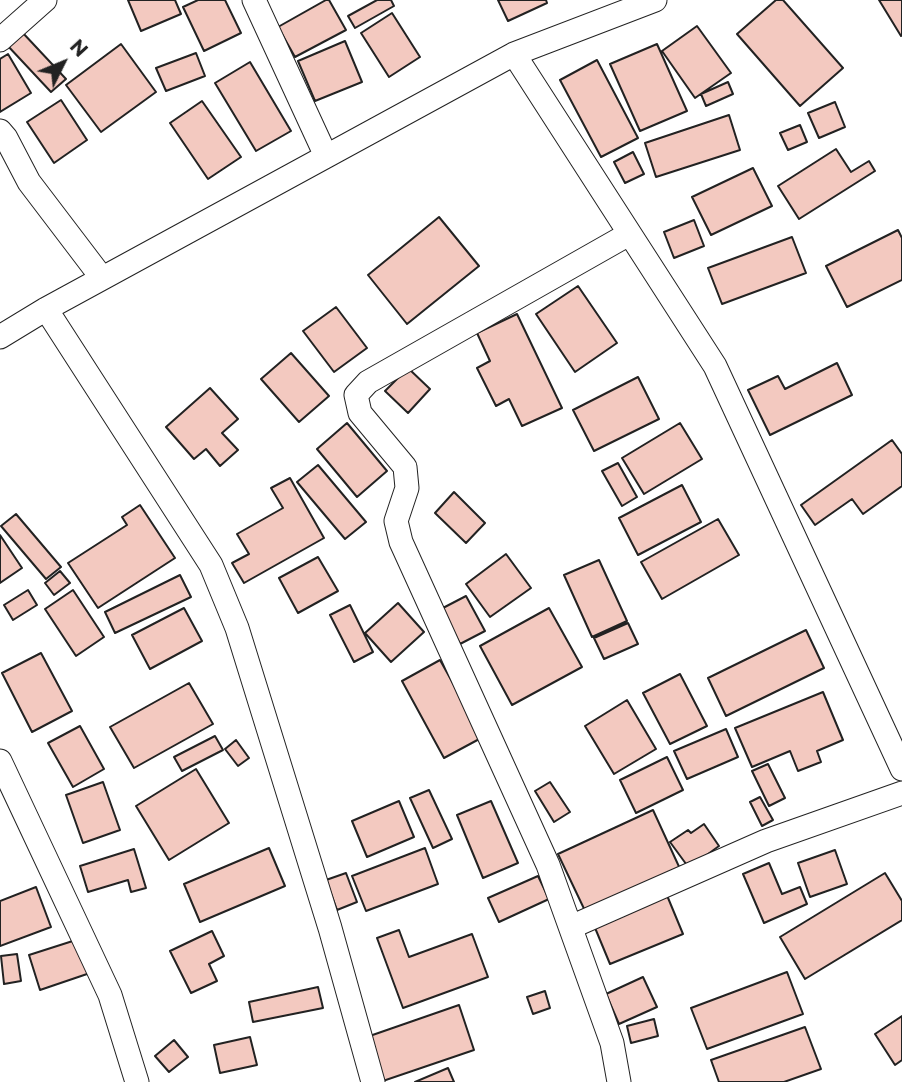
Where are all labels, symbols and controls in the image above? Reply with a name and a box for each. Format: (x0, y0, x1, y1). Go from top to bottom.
north arrow (28, 28, 98, 98)
text: N (65, 35, 92, 62)

